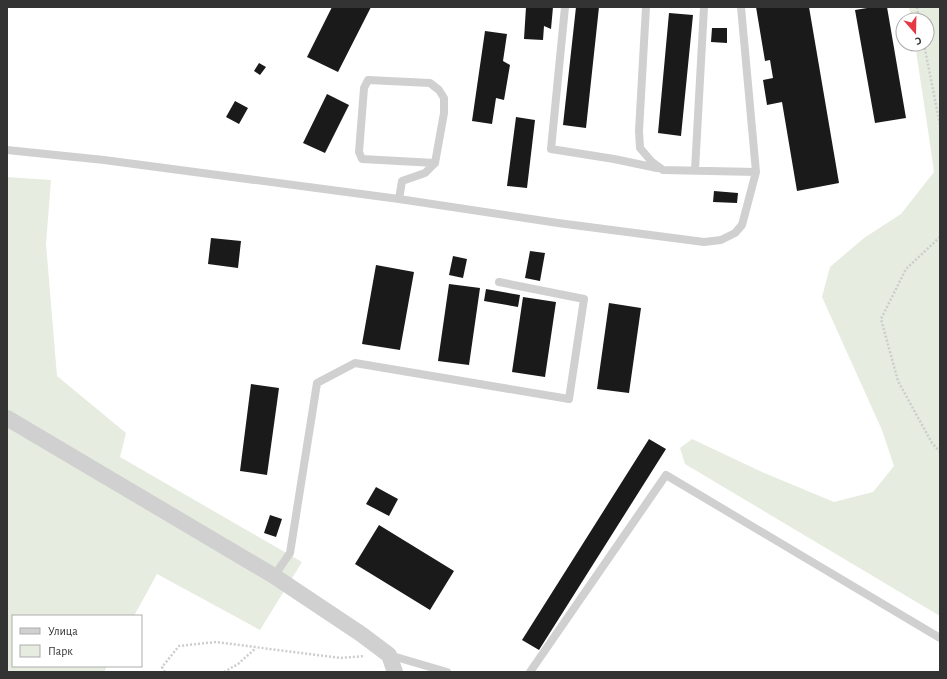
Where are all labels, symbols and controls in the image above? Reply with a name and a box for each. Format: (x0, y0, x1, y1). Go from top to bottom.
north arrow (895, 12, 935, 52)
text: С (914, 35, 923, 47)
legend (12, 615, 142, 667)
text: Улица (48, 625, 78, 637)
text: Парк (48, 645, 73, 657)

